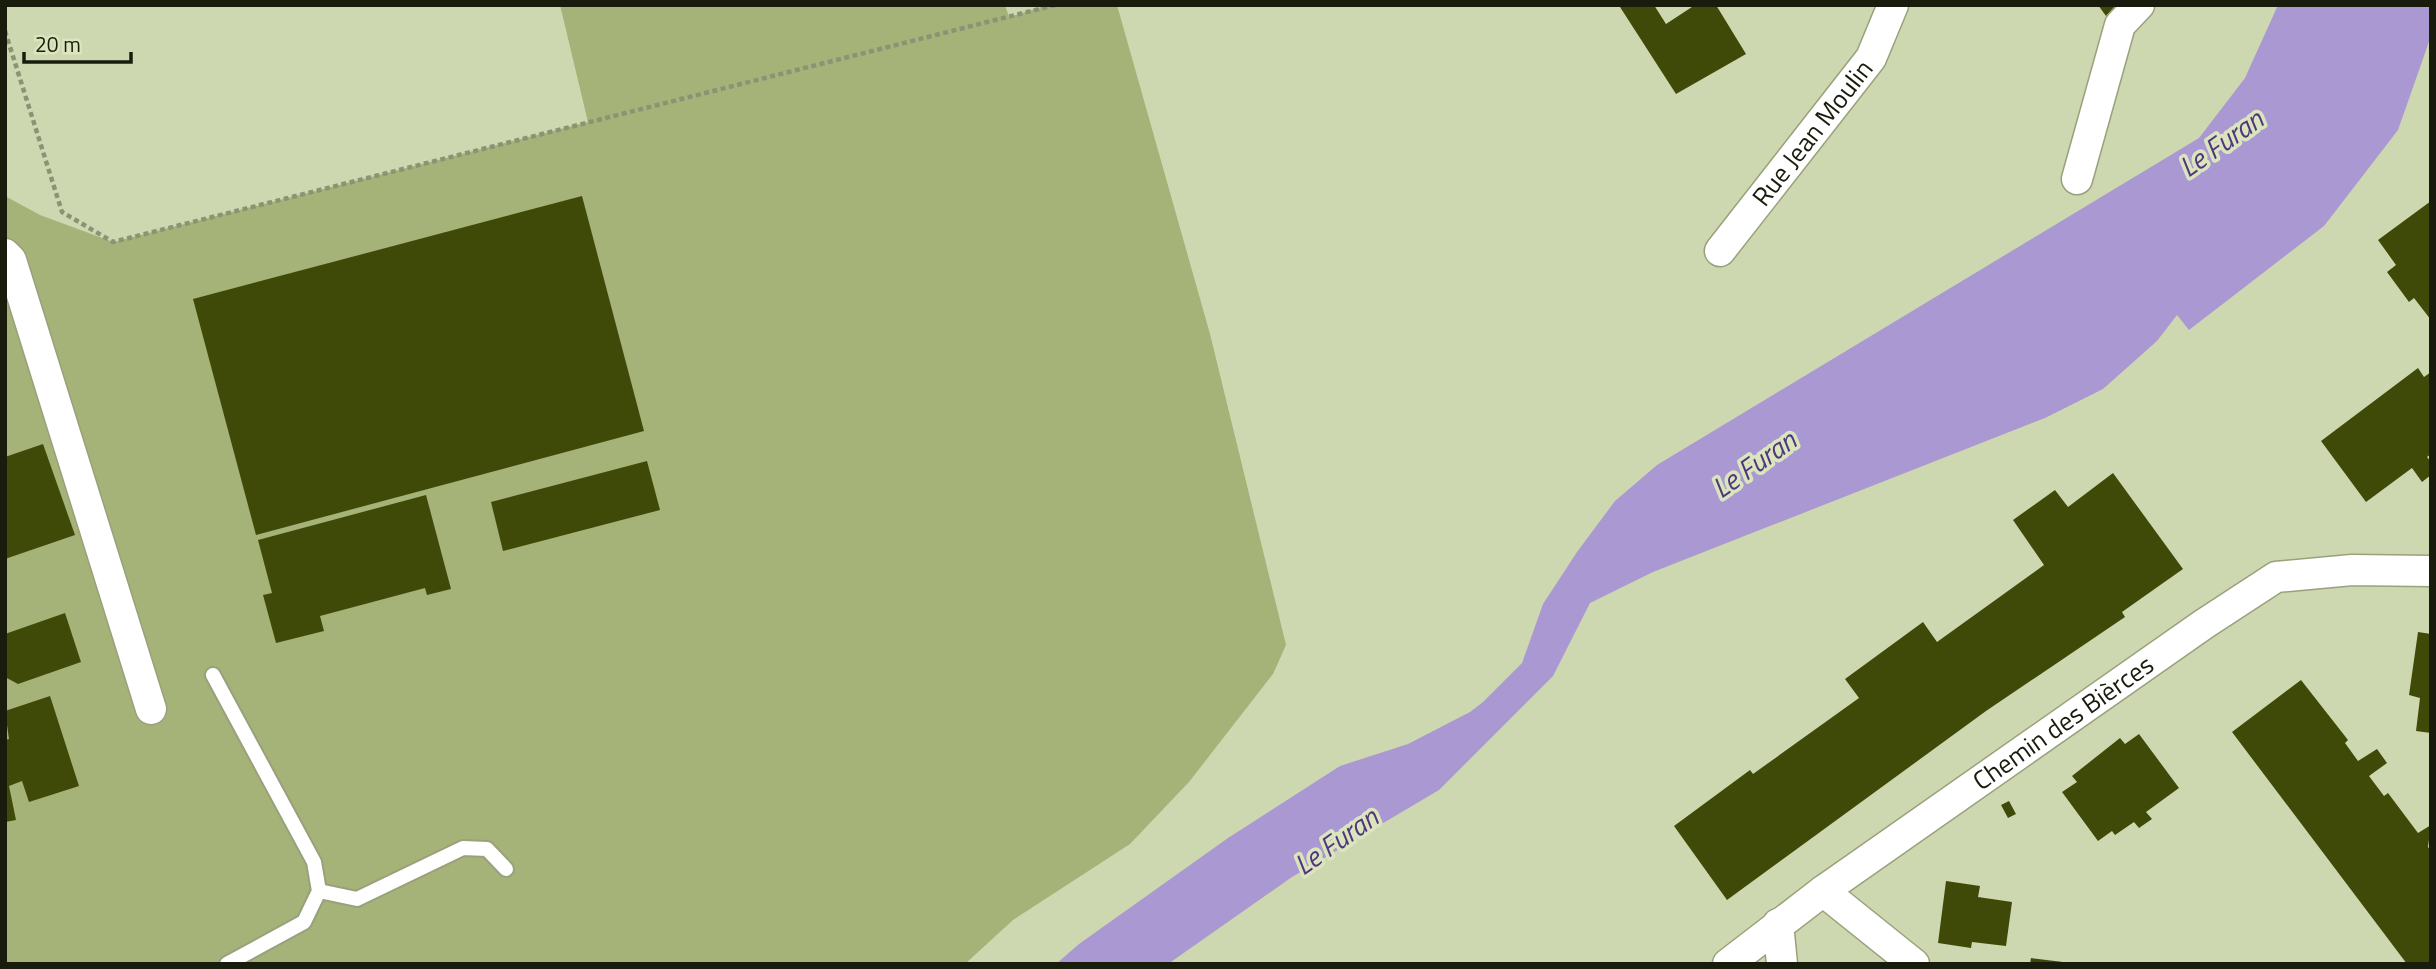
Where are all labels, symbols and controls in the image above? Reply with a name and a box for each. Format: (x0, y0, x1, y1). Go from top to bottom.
scale bar (24, 21, 131, 65)
text: 20 m (35, 28, 81, 60)
street label: Rue Jean Moulin (1742, 51, 1882, 214)
water label: Le Furan (2170, 97, 2273, 187)
water label: Le Furan (1703, 418, 1806, 508)
street label: Chemin des Bièrces (1964, 645, 2161, 799)
water label: Le Furan (1285, 795, 1388, 885)

